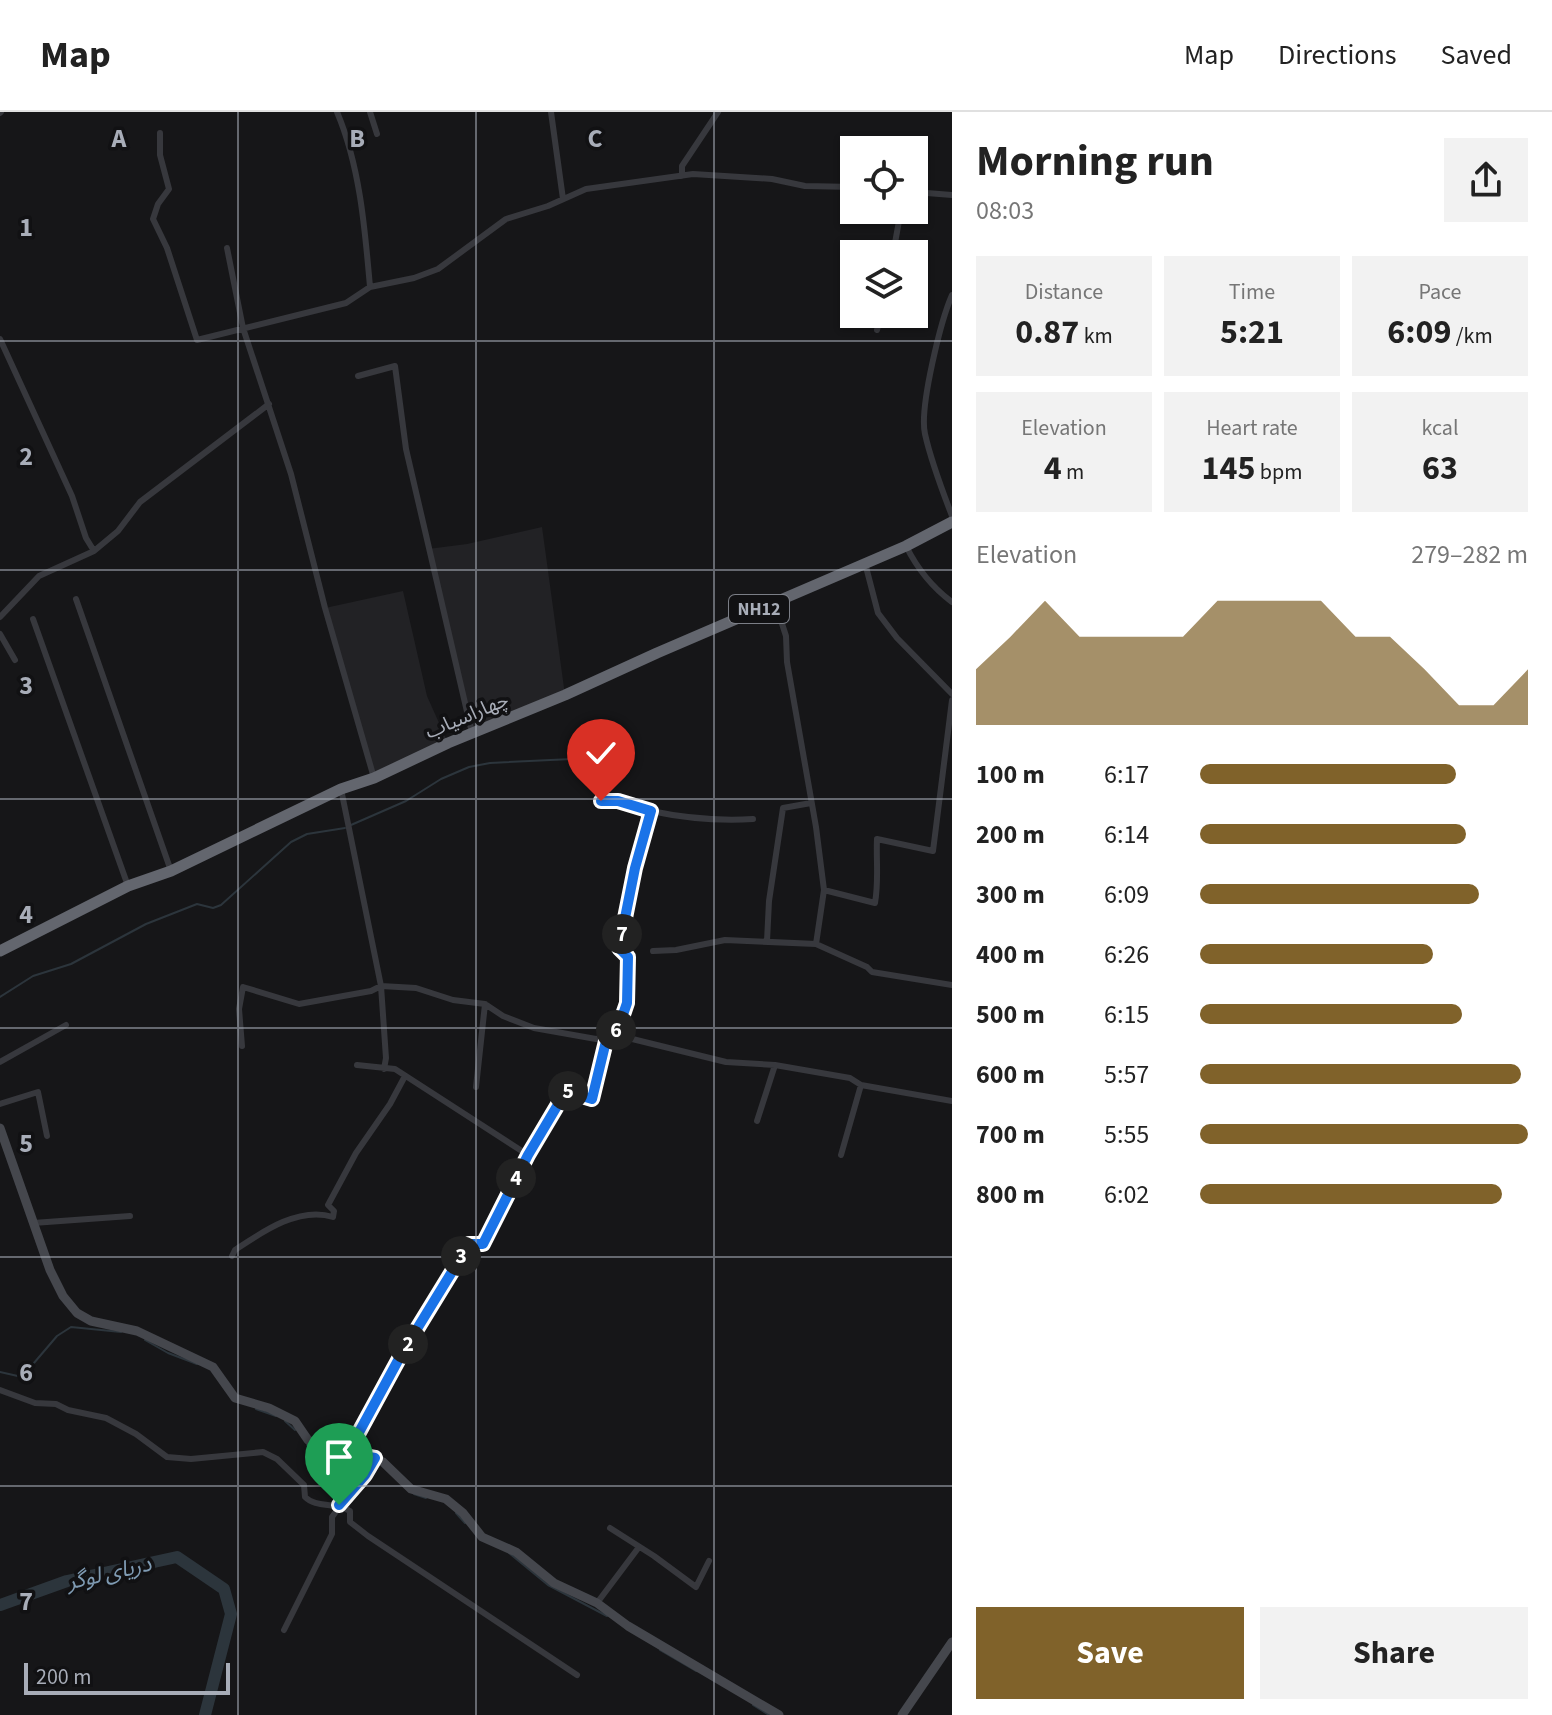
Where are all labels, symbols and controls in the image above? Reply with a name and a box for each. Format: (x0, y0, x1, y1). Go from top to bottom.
text: Map (40, 28, 111, 82)
text: Map (1184, 35, 1234, 75)
text: Directions (1278, 35, 1397, 75)
text: Saved (1441, 35, 1512, 75)
text: A (111, 120, 128, 157)
text: B (349, 120, 365, 157)
text: C (587, 120, 603, 157)
text: Morning run (976, 130, 1214, 193)
map controls (840, 136, 928, 328)
button: locate (840, 136, 928, 224)
button: share (1444, 138, 1528, 222)
text: 08:03 (976, 192, 1034, 229)
text: 1 (19, 209, 33, 246)
button: layers (840, 240, 928, 328)
text: Distance (1025, 276, 1103, 308)
text: Time (1229, 276, 1275, 308)
text: Pace (1418, 276, 1462, 308)
text: 0.87 (1015, 308, 1079, 357)
text: 5:21 (1220, 308, 1284, 357)
text: 6:09 (1387, 308, 1451, 357)
text: km (1079, 320, 1113, 352)
text: /km (1451, 320, 1493, 352)
text: Elevation (1021, 412, 1107, 444)
text: Heart rate (1206, 412, 1298, 444)
text: kcal (1421, 412, 1459, 444)
text: 2 (19, 438, 33, 475)
text: 4 (1044, 444, 1062, 493)
text: 145 (1202, 444, 1255, 493)
text: 63 (1422, 444, 1458, 493)
text: m (1062, 456, 1084, 488)
text: bpm (1255, 456, 1302, 488)
text: Elevation (976, 536, 1077, 573)
text: 279–282 m (1411, 536, 1528, 573)
road number: NH12 (729, 595, 789, 623)
text: 3 (19, 667, 33, 704)
street label: چهاراسیاب (421, 686, 513, 746)
pin (567, 719, 635, 801)
icon: check (579, 731, 623, 775)
text: 100 m (976, 756, 1045, 793)
text: 6:17 (1104, 756, 1149, 793)
text: 200 m (976, 816, 1045, 853)
text: 6:14 (1104, 816, 1149, 853)
text: 300 m (976, 876, 1045, 913)
text: 6:09 (1104, 876, 1149, 913)
text: 4 (19, 896, 33, 933)
pin: 7 (602, 914, 642, 954)
text: 7 (616, 918, 628, 950)
text: 400 m (976, 936, 1045, 973)
text: 6:26 (1104, 936, 1149, 973)
text: 500 m (976, 996, 1045, 1033)
text: 6:15 (1104, 996, 1149, 1033)
pin: 6 (596, 1010, 636, 1050)
text: 6 (610, 1014, 622, 1046)
text: 600 m (976, 1056, 1045, 1093)
text: 5:57 (1104, 1056, 1149, 1093)
pin: 5 (548, 1071, 588, 1111)
text: 5 (562, 1075, 574, 1107)
text: 700 m (976, 1116, 1045, 1153)
text: 5:55 (1104, 1116, 1149, 1153)
text: 5 (19, 1125, 33, 1162)
pin: 4 (496, 1158, 536, 1198)
text: 4 (510, 1162, 522, 1194)
text: 800 m (976, 1176, 1045, 1213)
text: 6:02 (1104, 1176, 1149, 1213)
pin: 3 (441, 1236, 481, 1276)
text: 3 (455, 1240, 467, 1272)
pin: 2 (388, 1324, 428, 1364)
text: 2 (402, 1328, 414, 1360)
text: 6 (19, 1354, 33, 1391)
pin (305, 1423, 373, 1505)
icon: arrive (317, 1435, 361, 1479)
water label: دریای لوگر (62, 1548, 155, 1599)
text: 7 (19, 1583, 33, 1620)
button: Save (976, 1607, 1244, 1699)
button: Share (1260, 1607, 1528, 1699)
scale bar (24, 1659, 230, 1695)
text: 200 m (36, 1661, 91, 1693)

